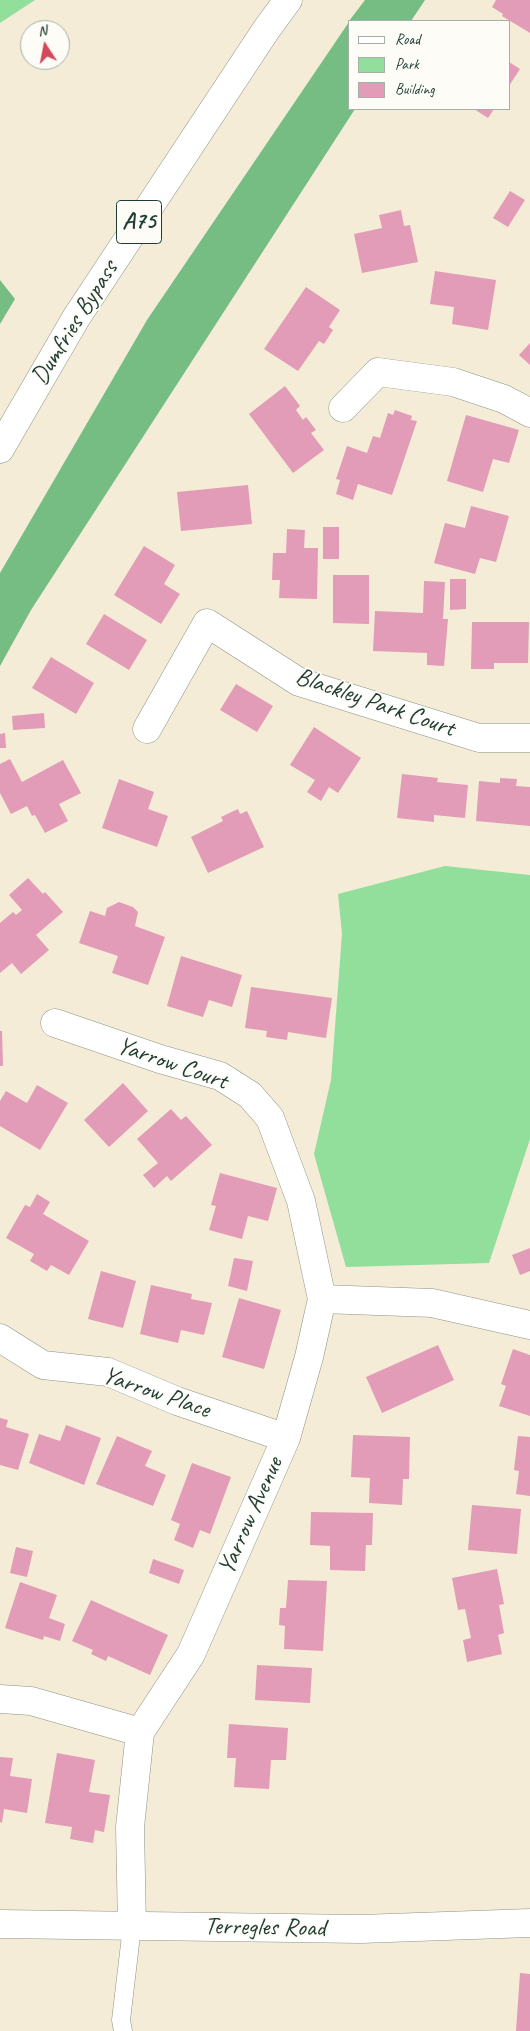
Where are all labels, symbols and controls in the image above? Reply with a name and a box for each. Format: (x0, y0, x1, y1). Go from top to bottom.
north arrow (20, 20, 70, 70)
legend (348, 20, 510, 110)
text: N (36, 22, 48, 40)
text: Road (395, 30, 420, 49)
text: Park (395, 55, 419, 74)
text: Building (395, 80, 434, 99)
road number: A75 (116, 200, 162, 243)
street label: Dumfries Bypass (25, 256, 125, 390)
street label: Blackley Park Court (292, 662, 458, 744)
street label: Yarrow Court (113, 1031, 231, 1097)
street label: Yarrow Place (98, 1361, 214, 1425)
street label: Yarrow Avenue (212, 1453, 290, 1579)
street label: Terregles Road (204, 1912, 326, 1944)

